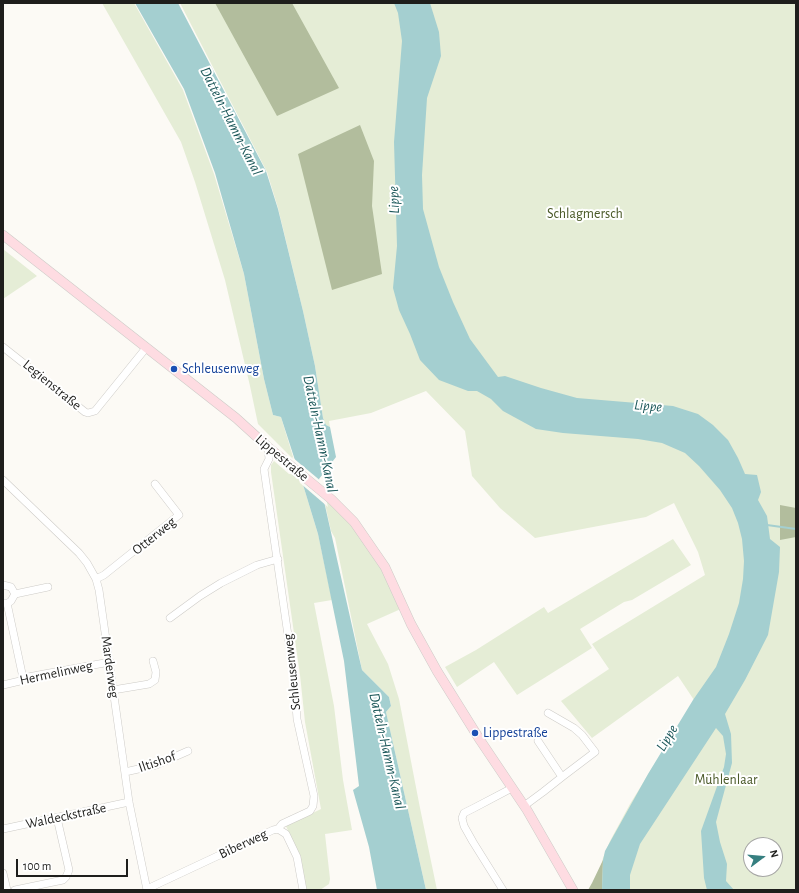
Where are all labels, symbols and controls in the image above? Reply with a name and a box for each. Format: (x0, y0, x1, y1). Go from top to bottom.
water label: Datteln-Hamm-Kanal (196, 64, 266, 178)
water label: Lippe (385, 186, 403, 214)
park label: Schlagmersch (547, 206, 623, 222)
street label: Legienstraße (19, 356, 85, 414)
place label: Schleusenweg (182, 361, 259, 377)
marker: Schleusenweg (169, 364, 179, 374)
water label: Datteln-Hamm-Kanal (299, 374, 341, 494)
water label: Lippe (633, 396, 663, 416)
street label: Lippestraße (252, 431, 312, 485)
street label: Otterweg (129, 513, 179, 559)
street label: Schleusenweg (280, 633, 304, 711)
street label: Marderweg (97, 635, 123, 699)
street label: Hermelinweg (18, 657, 94, 689)
water label: Datteln-Hamm-Kanal (365, 691, 409, 811)
water label: Lippe (652, 721, 682, 755)
place label: Lippestraße (483, 725, 548, 741)
marker: Lippestraße (470, 728, 480, 738)
street label: Iltishof (136, 748, 178, 776)
park label: Mühlenlaar (694, 772, 758, 788)
street label: Waldeckstraße (24, 799, 108, 833)
street label: Biberweg (216, 825, 270, 863)
north arrow (743, 837, 783, 877)
text: N (768, 849, 780, 859)
scale bar (18, 851, 130, 877)
text: 100 m (23, 860, 51, 872)

